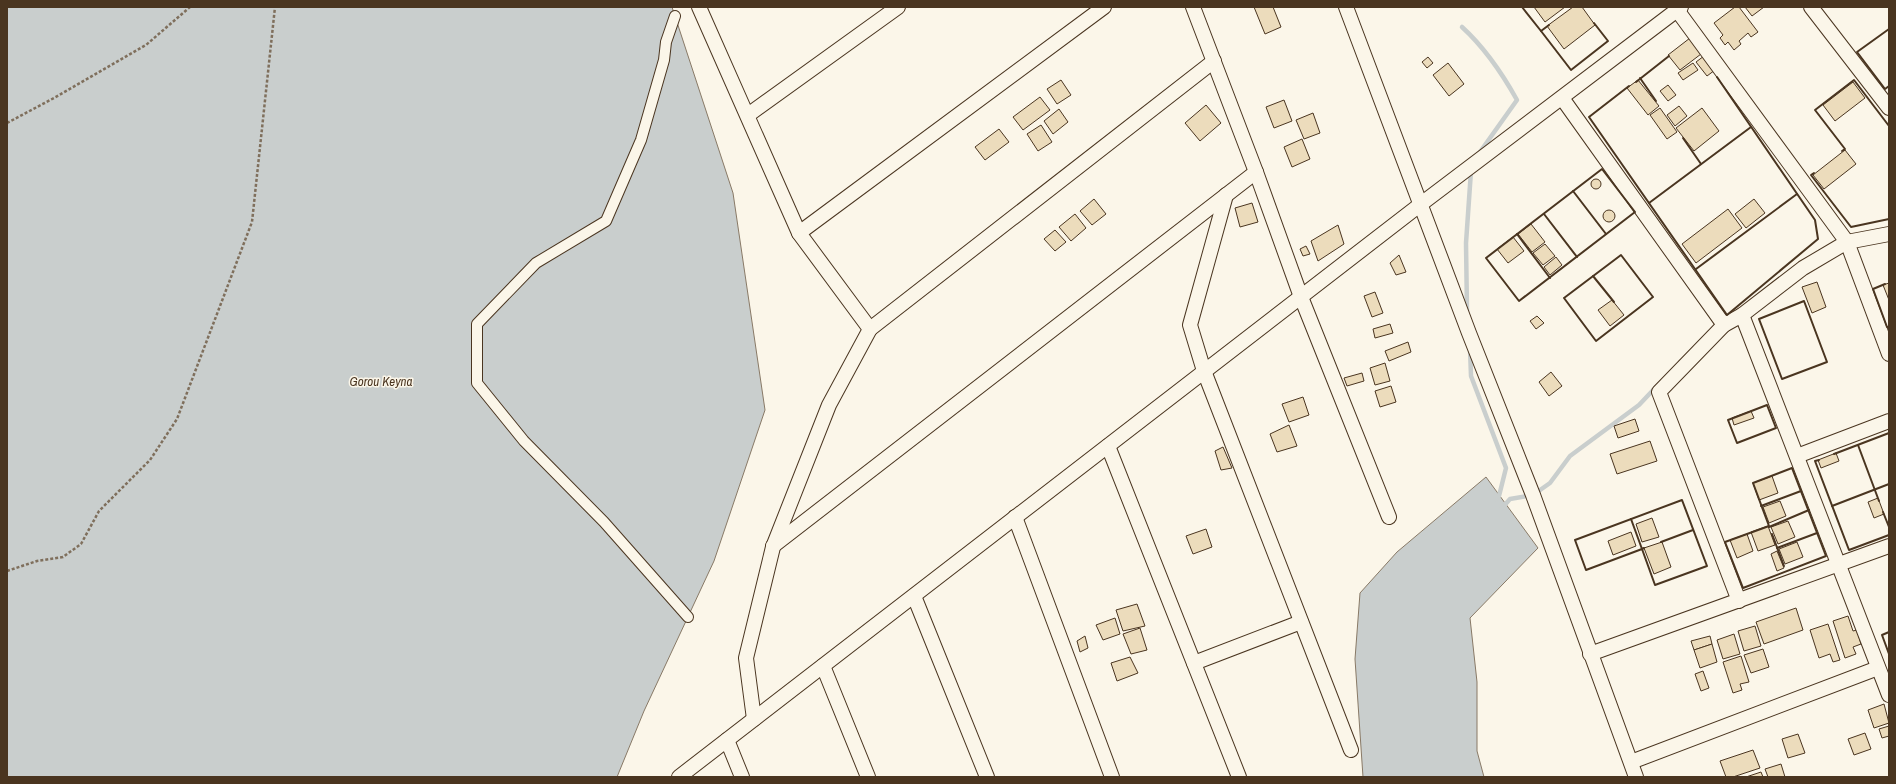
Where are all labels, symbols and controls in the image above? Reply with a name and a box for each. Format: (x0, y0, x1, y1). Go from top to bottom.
water label: Gorou Keyna (350, 373, 412, 390)

